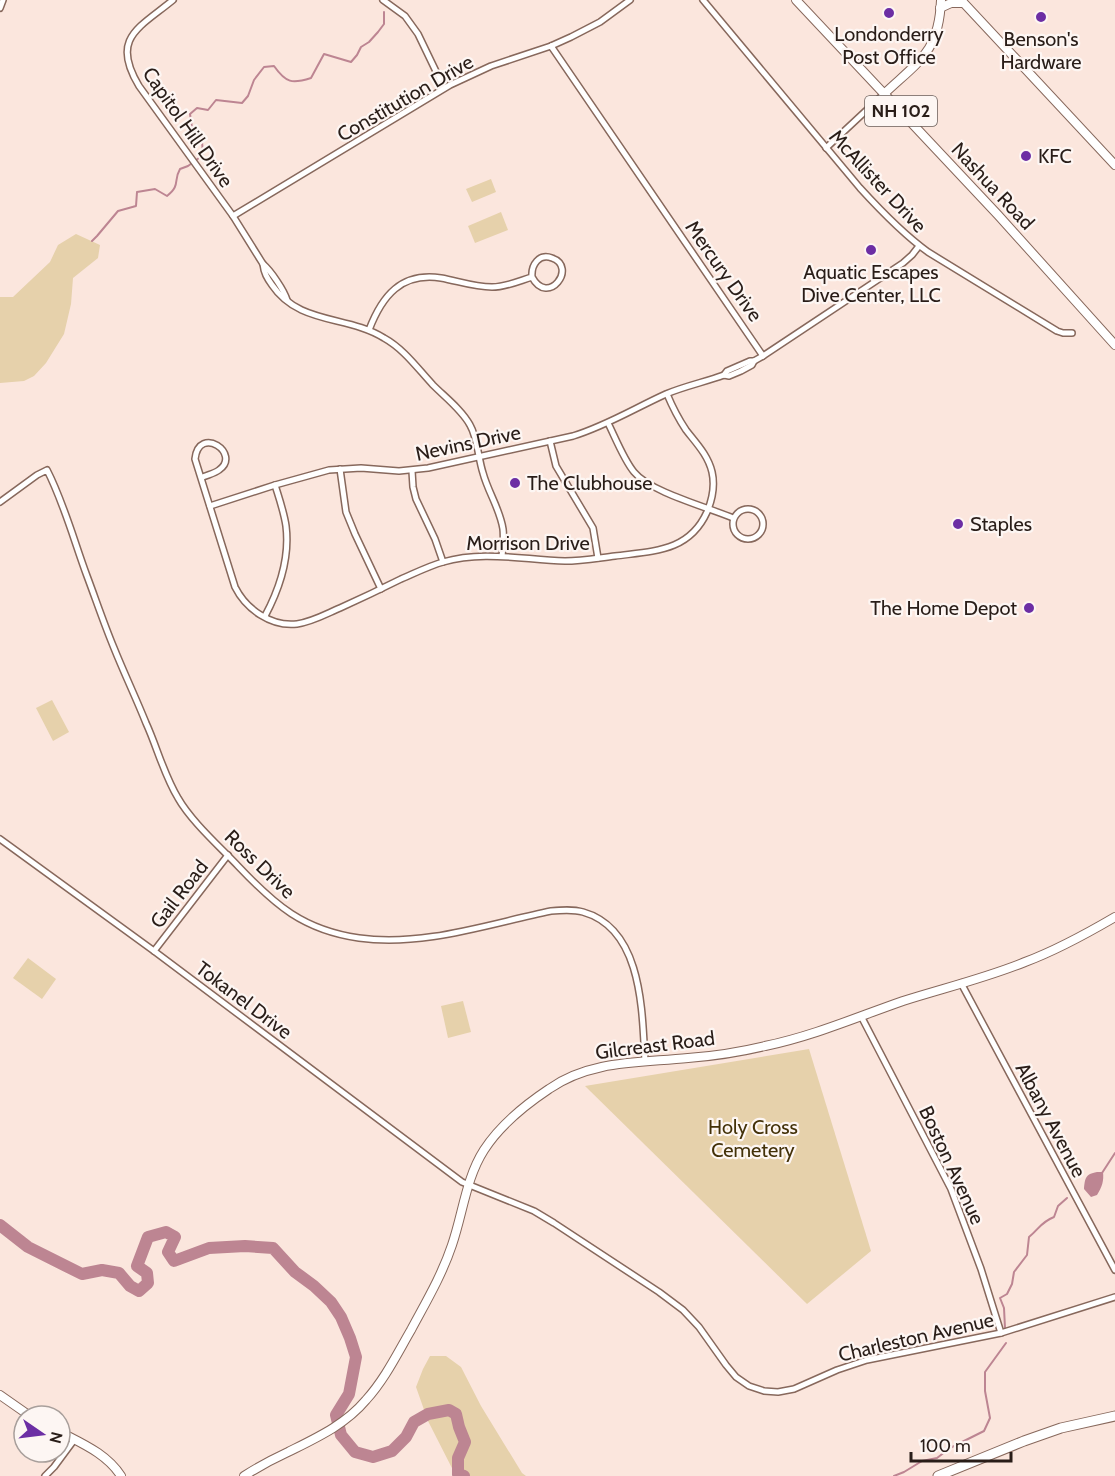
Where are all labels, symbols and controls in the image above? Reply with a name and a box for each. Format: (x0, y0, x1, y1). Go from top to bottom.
marker: Londonderry Post Office (882, 6, 896, 20)
marker: Benson's Hardware (1034, 10, 1048, 24)
place label: Londonderry Post Office (834, 22, 944, 69)
place label: Benson's Hardware (1001, 27, 1082, 74)
street label: Constitution Drive (333, 49, 477, 147)
street label: Capitol Hill Drive (138, 62, 238, 192)
road number: NH 102 (865, 96, 937, 126)
street label: McAllister Drive (824, 125, 932, 237)
street label: Nashua Road (947, 137, 1039, 235)
place label: KFC (1038, 144, 1072, 168)
marker: KFC (1019, 149, 1033, 163)
street label: Mercury Drive (680, 216, 768, 326)
marker: Aquatic Escapes Dive Center, LLC (864, 243, 878, 257)
place label: Aquatic Escapes Dive Center, LLC (801, 260, 941, 307)
street label: Nevins Drive (413, 420, 523, 466)
place label: The Clubhouse (527, 471, 653, 495)
marker: The Clubhouse (508, 476, 522, 490)
place label: Staples (970, 512, 1032, 536)
marker: Staples (951, 517, 965, 531)
street label: Morrison Drive (466, 531, 590, 555)
place label: The Home Depot (870, 596, 1017, 620)
marker: The Home Depot (1022, 601, 1036, 615)
street label: Ross Drive (220, 825, 300, 903)
street label: Gail Road (145, 855, 213, 933)
street label: Tokanel Drive (191, 956, 297, 1044)
street label: Gilcreast Road (594, 1026, 716, 1064)
street label: Albany Avenue (1011, 1059, 1091, 1181)
street label: Boston Avenue (914, 1102, 990, 1228)
park label: Holy Cross Cemetery (708, 1115, 798, 1162)
street label: Charleston Avenue (836, 1307, 996, 1367)
north arrow (12, 1404, 72, 1464)
scale bar (911, 1425, 1012, 1463)
text: N (45, 1430, 67, 1445)
text: 100 m (920, 1435, 971, 1457)

